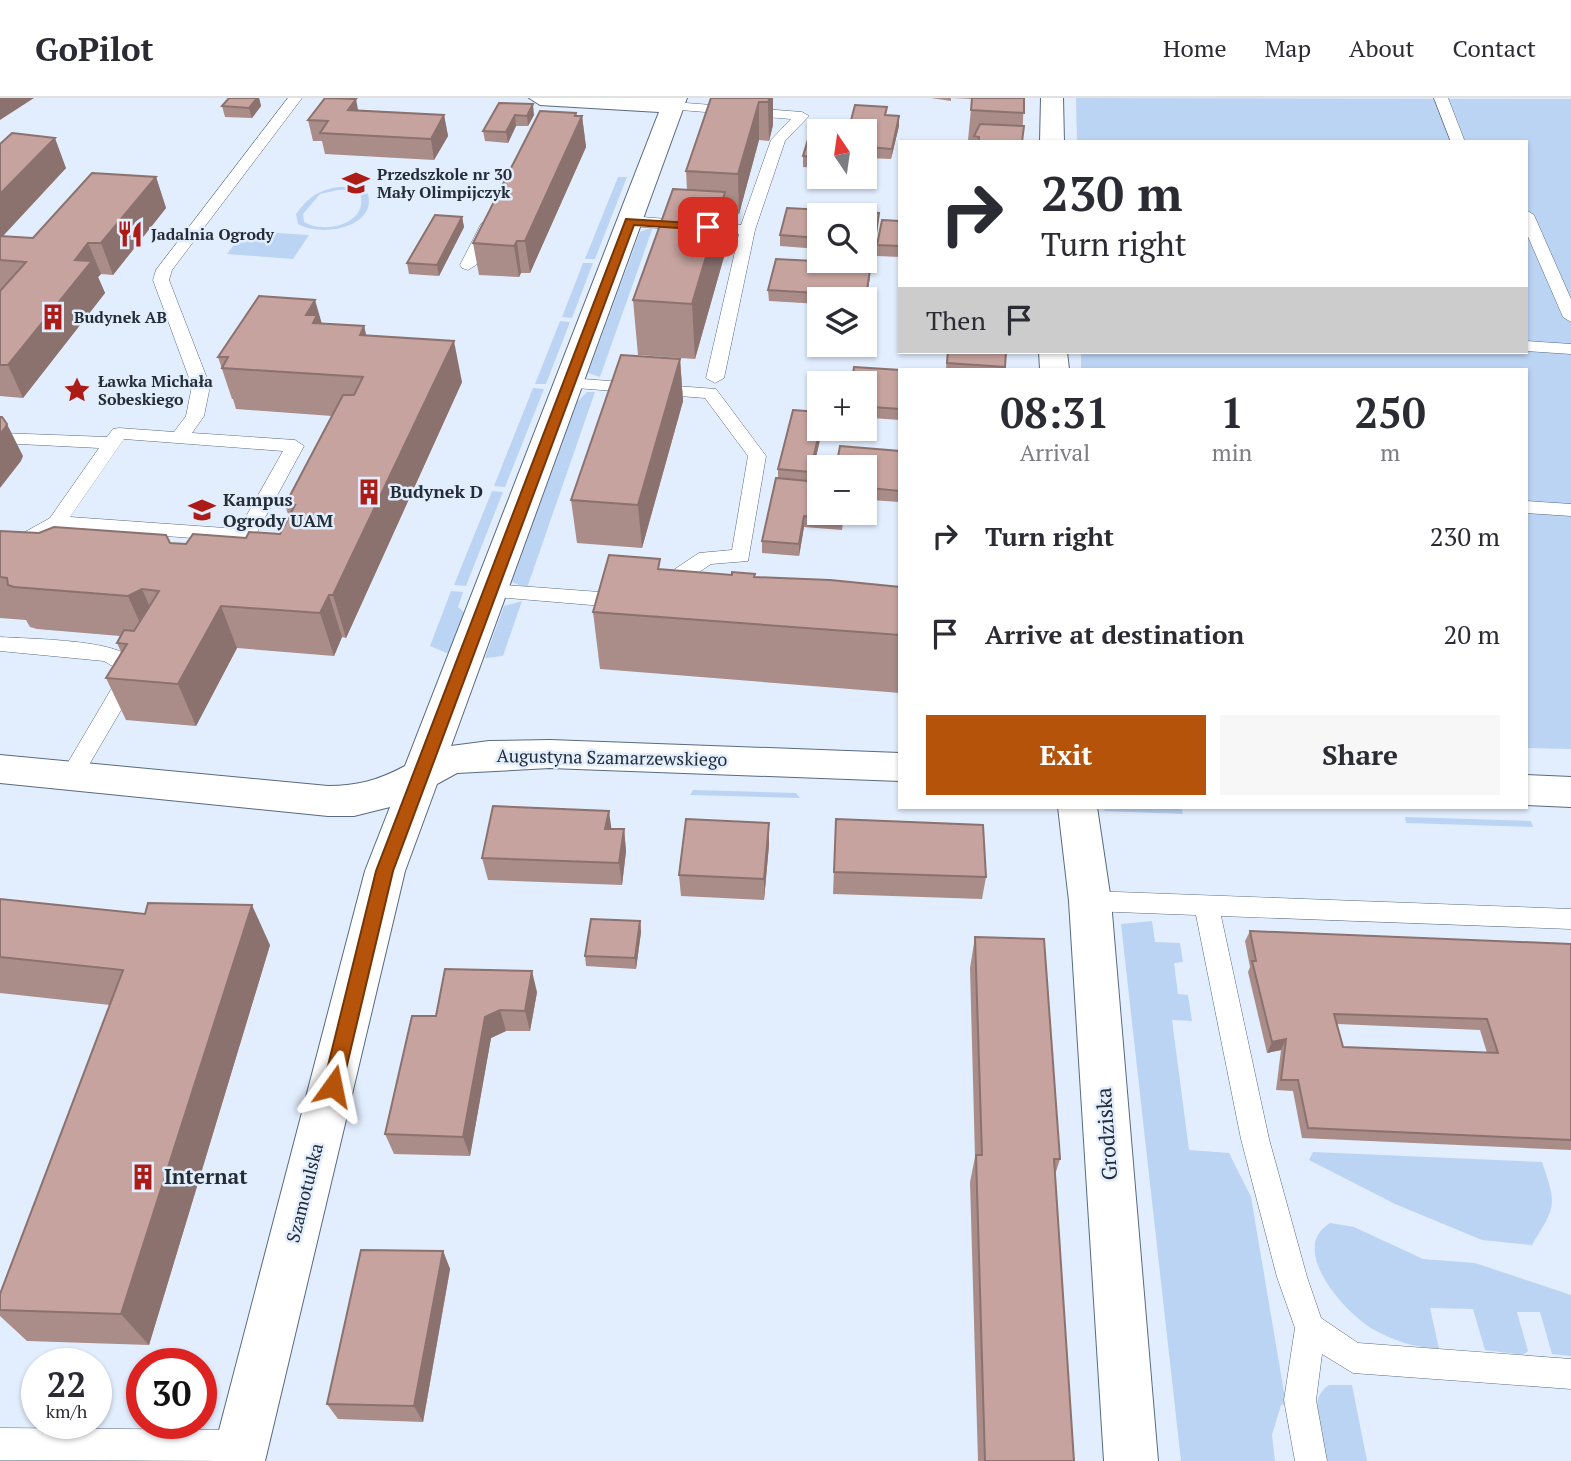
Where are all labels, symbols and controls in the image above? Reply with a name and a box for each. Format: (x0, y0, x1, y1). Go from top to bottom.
text: GoPilot (35, 27, 154, 70)
text: Home (1163, 32, 1227, 64)
text: Map (1265, 32, 1311, 64)
text: About (1349, 32, 1415, 64)
text: Contact (1453, 32, 1536, 64)
north arrow (807, 119, 877, 189)
map controls (807, 119, 877, 525)
text: 230 m (1041, 160, 1183, 225)
place label: Przedszkole nr 30 Mały Olimpijczyk (377, 163, 512, 203)
school or university icon: Przedszkole nr 30 Mały Olimpijczyk (341, 168, 371, 198)
icon: right (926, 168, 1017, 259)
pin (678, 197, 738, 257)
button: search (807, 203, 877, 273)
icon: arrive (689, 208, 727, 246)
restaurant icon: Jadalnia Ogrody (115, 219, 145, 249)
place label: Jadalnia Ogrody (151, 223, 274, 245)
text: Turn right (1041, 223, 1187, 265)
button: layers (807, 287, 877, 357)
icon: arrive (1000, 301, 1038, 339)
building icon: Budynek AB (38, 302, 68, 332)
text: Then (926, 303, 986, 337)
place label: Budynek AB (74, 306, 167, 328)
place label: Ławka Michała Sobeskiego (98, 370, 213, 410)
button: + (807, 371, 877, 441)
place icon: Ławka Michała Sobeskiego (62, 375, 92, 405)
text: 08:31 (1000, 384, 1110, 440)
text: 1 (1220, 384, 1244, 440)
text: 250 (1355, 384, 1426, 440)
text: Arrival (1020, 437, 1090, 468)
text: min (1212, 437, 1252, 468)
text: m (1380, 437, 1400, 468)
button: − (807, 455, 877, 525)
building icon: Budynek D (354, 477, 384, 507)
place label: Budynek D (390, 479, 483, 503)
place label: Kampus Ogrody UAM (223, 487, 333, 532)
school or university icon: Kampus Ogrody UAM (187, 495, 217, 525)
icon: right (926, 517, 964, 555)
text: Turn right (985, 519, 1114, 553)
text: 230 m (1430, 519, 1500, 553)
icon: arrive (926, 615, 964, 653)
text: Arrive at destination (985, 617, 1244, 651)
text: 20 m (1444, 617, 1500, 651)
button: Exit (926, 715, 1206, 795)
button: Share (1220, 715, 1500, 795)
street label: Augustyna Szamarzewskiego (496, 743, 728, 771)
position arrow (296, 1049, 370, 1123)
street label: Grodziska (1089, 1086, 1123, 1181)
street label: Szamotulska (280, 1141, 328, 1245)
building icon: Internat (128, 1162, 158, 1192)
place label: Internat (164, 1162, 248, 1190)
speed limit sign: 30 (126, 1348, 217, 1439)
text: 22 (47, 1361, 86, 1407)
text: km/h (46, 1399, 87, 1423)

